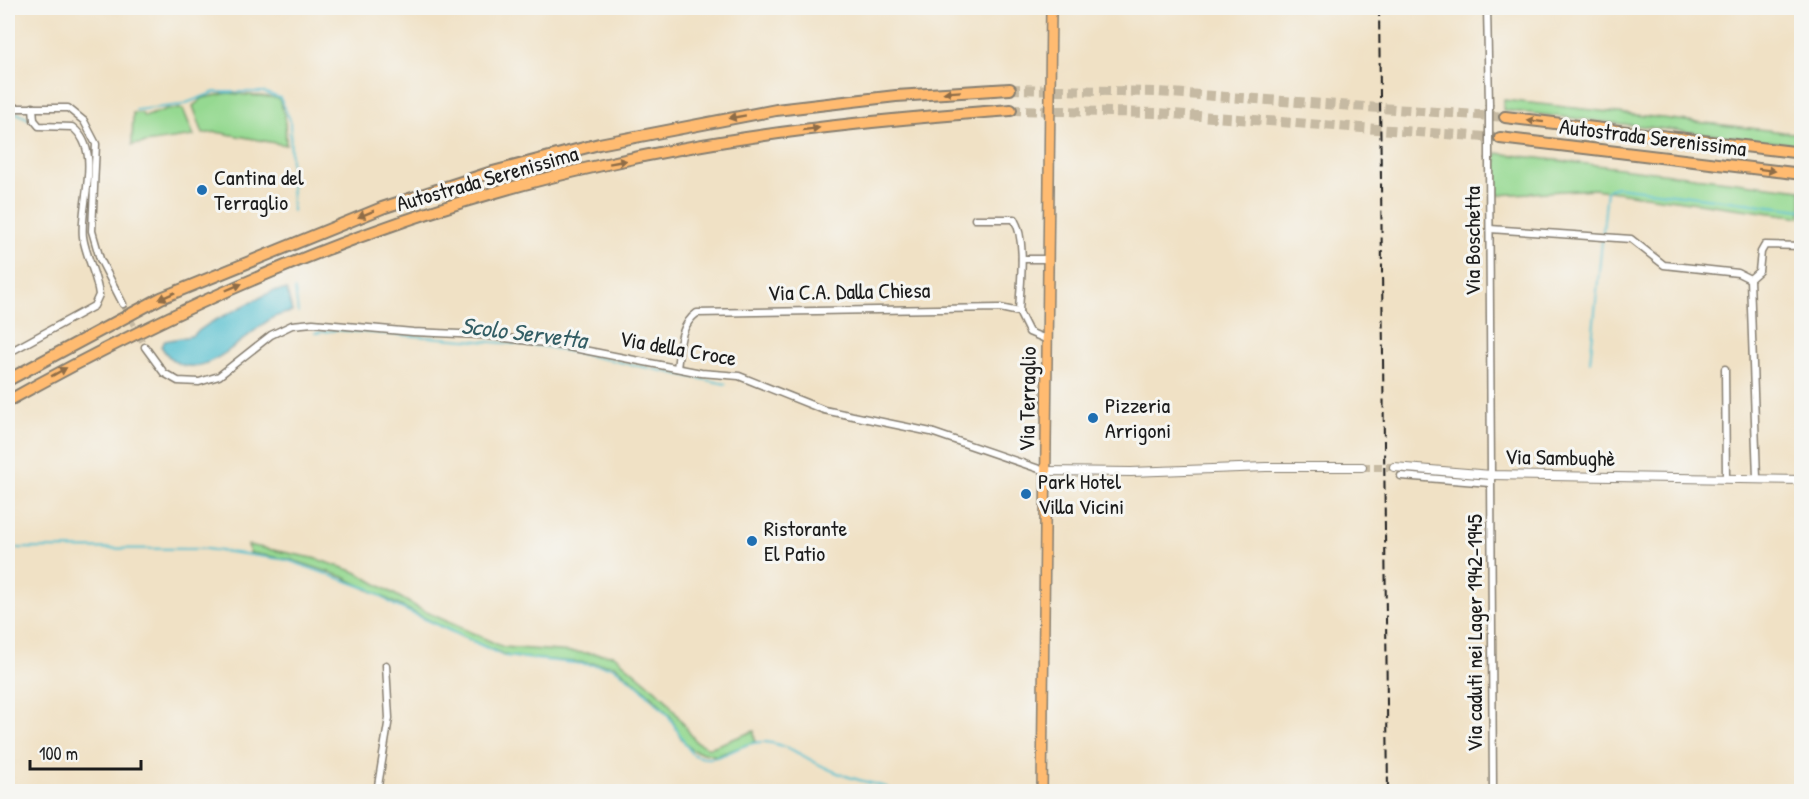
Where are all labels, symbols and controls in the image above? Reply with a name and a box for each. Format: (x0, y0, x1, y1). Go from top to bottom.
one-way arrow (942, 88, 961, 97)
street label: Autostrada Serenissima (1558, 111, 1748, 163)
one-way arrow (728, 113, 747, 122)
one-way arrow (1525, 116, 1544, 125)
one-way arrow (801, 124, 820, 134)
street label: Autostrada Serenissima (393, 138, 582, 218)
one-way arrow (609, 157, 628, 166)
place label: Cantina del Terraglio (214, 162, 304, 217)
one-way arrow (1757, 165, 1776, 175)
marker: Cantina del Terraglio (195, 183, 209, 197)
street label: Via Boschetta (1457, 186, 1487, 296)
one-way arrow (357, 209, 375, 219)
street label: Via C.A. Dalla Chiesa (767, 275, 931, 307)
one-way arrow (225, 282, 243, 291)
one-way arrow (158, 292, 175, 301)
water label: Scolo Servetta (459, 308, 591, 356)
street label: Via della Croce (617, 323, 739, 373)
street label: Via Terraglio (1011, 346, 1043, 452)
one-way arrow (51, 367, 68, 377)
place label: Pizzeria Arrigoni (1105, 390, 1171, 445)
marker: Pizzeria Arrigoni (1086, 411, 1100, 425)
street label: Via Sambughè (1505, 441, 1616, 473)
place label: Park Hotel Villa Vicini (1038, 466, 1124, 521)
marker: Park Hotel Villa Vicini (1019, 487, 1033, 501)
place label: Ristorante El Patio (764, 513, 847, 568)
street label: Via caduti nei Lager 1942-1945 (1459, 514, 1489, 752)
marker: Ristorante El Patio (745, 534, 759, 548)
scale bar (30, 733, 141, 771)
text: 100 m (39, 741, 78, 766)

